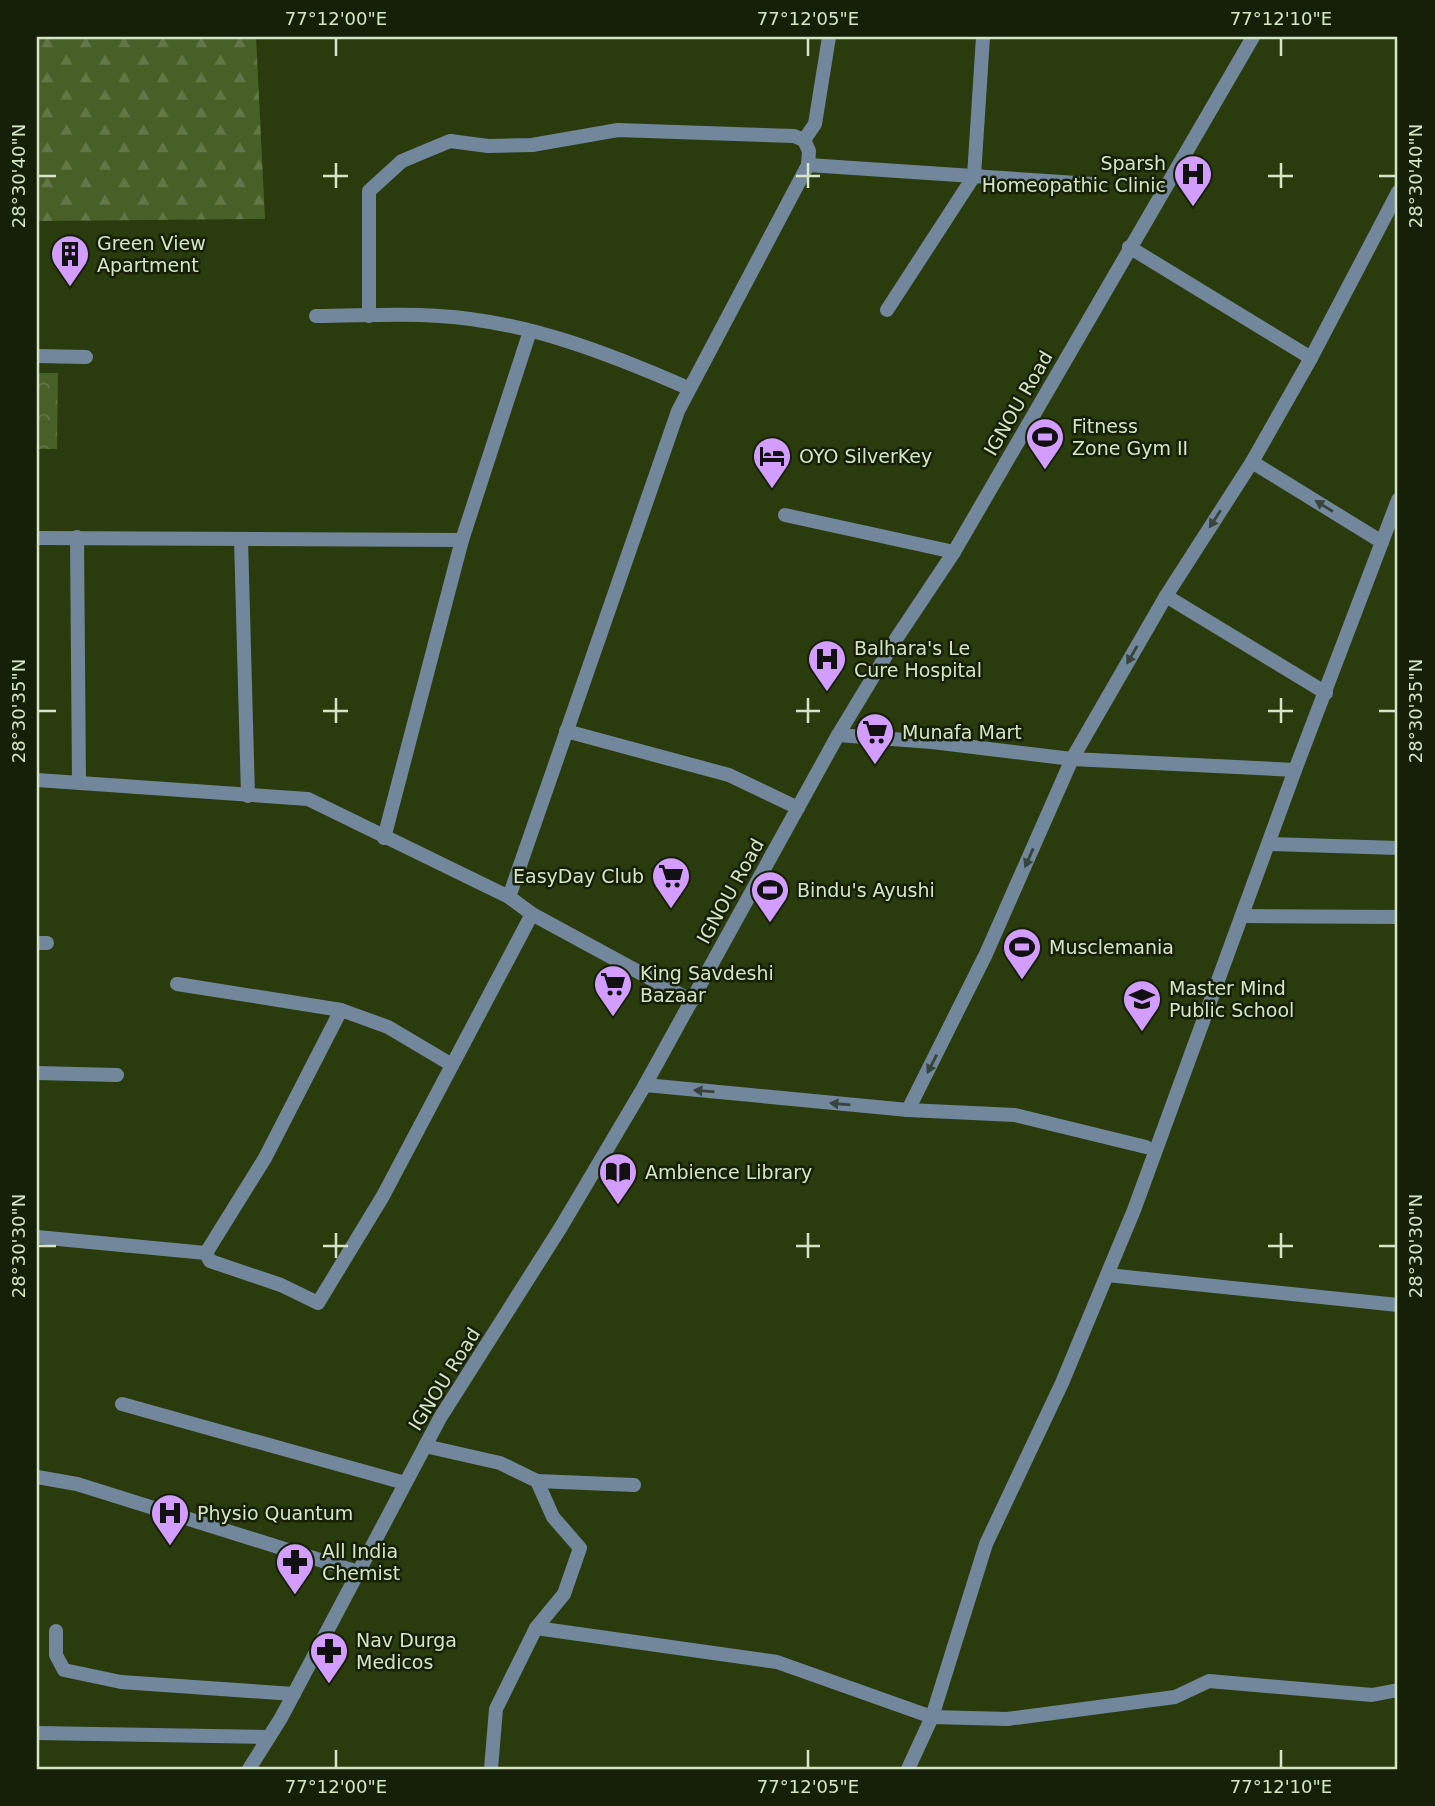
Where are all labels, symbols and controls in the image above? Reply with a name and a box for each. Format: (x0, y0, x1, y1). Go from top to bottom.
text: 77°12'00"E (285, 8, 387, 29)
text: 77°12'05"E (757, 8, 859, 29)
text: 77°12'10"E (1230, 8, 1332, 29)
text: 28°30'40"N (8, 124, 29, 228)
text: 28°30'40"N (1405, 124, 1426, 228)
place label: Sparsh Homeopathic Clinic (982, 152, 1166, 196)
hospital icon: Sparsh Homeopathic Clinic (1172, 153, 1214, 208)
place label: Green View Apartment (97, 232, 206, 276)
building icon: Green View Apartment (49, 233, 91, 288)
street label: IGNOU Road (979, 347, 1057, 459)
place label: Fitness Zone Gym II (1072, 415, 1188, 459)
sports icon: Fitness Zone Gym II (1024, 416, 1066, 471)
hotel icon: OYO SilverKey (751, 435, 793, 490)
place label: OYO SilverKey (799, 445, 932, 467)
one-way arrow (1315, 500, 1334, 513)
one-way arrow (1208, 510, 1221, 529)
place label: Balhara's Le Cure Hospital (854, 637, 982, 681)
hospital icon: Balhara's Le Cure Hospital (806, 638, 848, 693)
one-way arrow (1126, 646, 1138, 665)
text: 28°30'35"N (8, 659, 29, 763)
text: 28°30'35"N (1405, 659, 1426, 763)
supermarket icon: Munafa Mart (854, 711, 896, 766)
place label: Munafa Mart (902, 721, 1022, 743)
street label: IGNOU Road (692, 834, 768, 948)
one-way arrow (1023, 848, 1035, 868)
supermarket icon: EasyDay Club (650, 855, 692, 910)
place label: EasyDay Club (513, 865, 644, 887)
sports icon: Bindu's Ayushi (749, 869, 791, 924)
place label: Bindu's Ayushi (797, 879, 935, 901)
sports icon: Musclemania (1001, 926, 1043, 981)
place label: Musclemania (1049, 936, 1174, 958)
place label: King Savdeshi Bazaar (640, 962, 774, 1006)
supermarket icon: King Savdeshi Bazaar (592, 963, 634, 1018)
place label: Master Mind Public School (1169, 977, 1294, 1021)
school or university icon: Master Mind Public School (1121, 978, 1163, 1033)
one-way arrow (926, 1054, 938, 1074)
one-way arrow (693, 1085, 715, 1096)
one-way arrow (829, 1098, 851, 1109)
library icon: Ambience Library (597, 1151, 639, 1206)
place label: Ambience Library (645, 1161, 812, 1183)
text: 28°30'30"N (8, 1194, 29, 1298)
text: 28°30'30"N (1405, 1194, 1426, 1298)
street label: IGNOU Road (404, 1324, 484, 1434)
hospital icon: Physio Quantum (149, 1492, 191, 1547)
place label: Physio Quantum (197, 1502, 353, 1524)
place label: All India Chemist (322, 1540, 400, 1584)
pharmacy icon: All India Chemist (274, 1541, 316, 1596)
place label: Nav Durga Medicos (356, 1629, 457, 1673)
pharmacy icon: Nav Durga Medicos (308, 1630, 350, 1685)
text: 77°12'00"E (285, 1776, 387, 1797)
text: 77°12'05"E (757, 1776, 859, 1797)
text: 77°12'10"E (1230, 1776, 1332, 1797)

